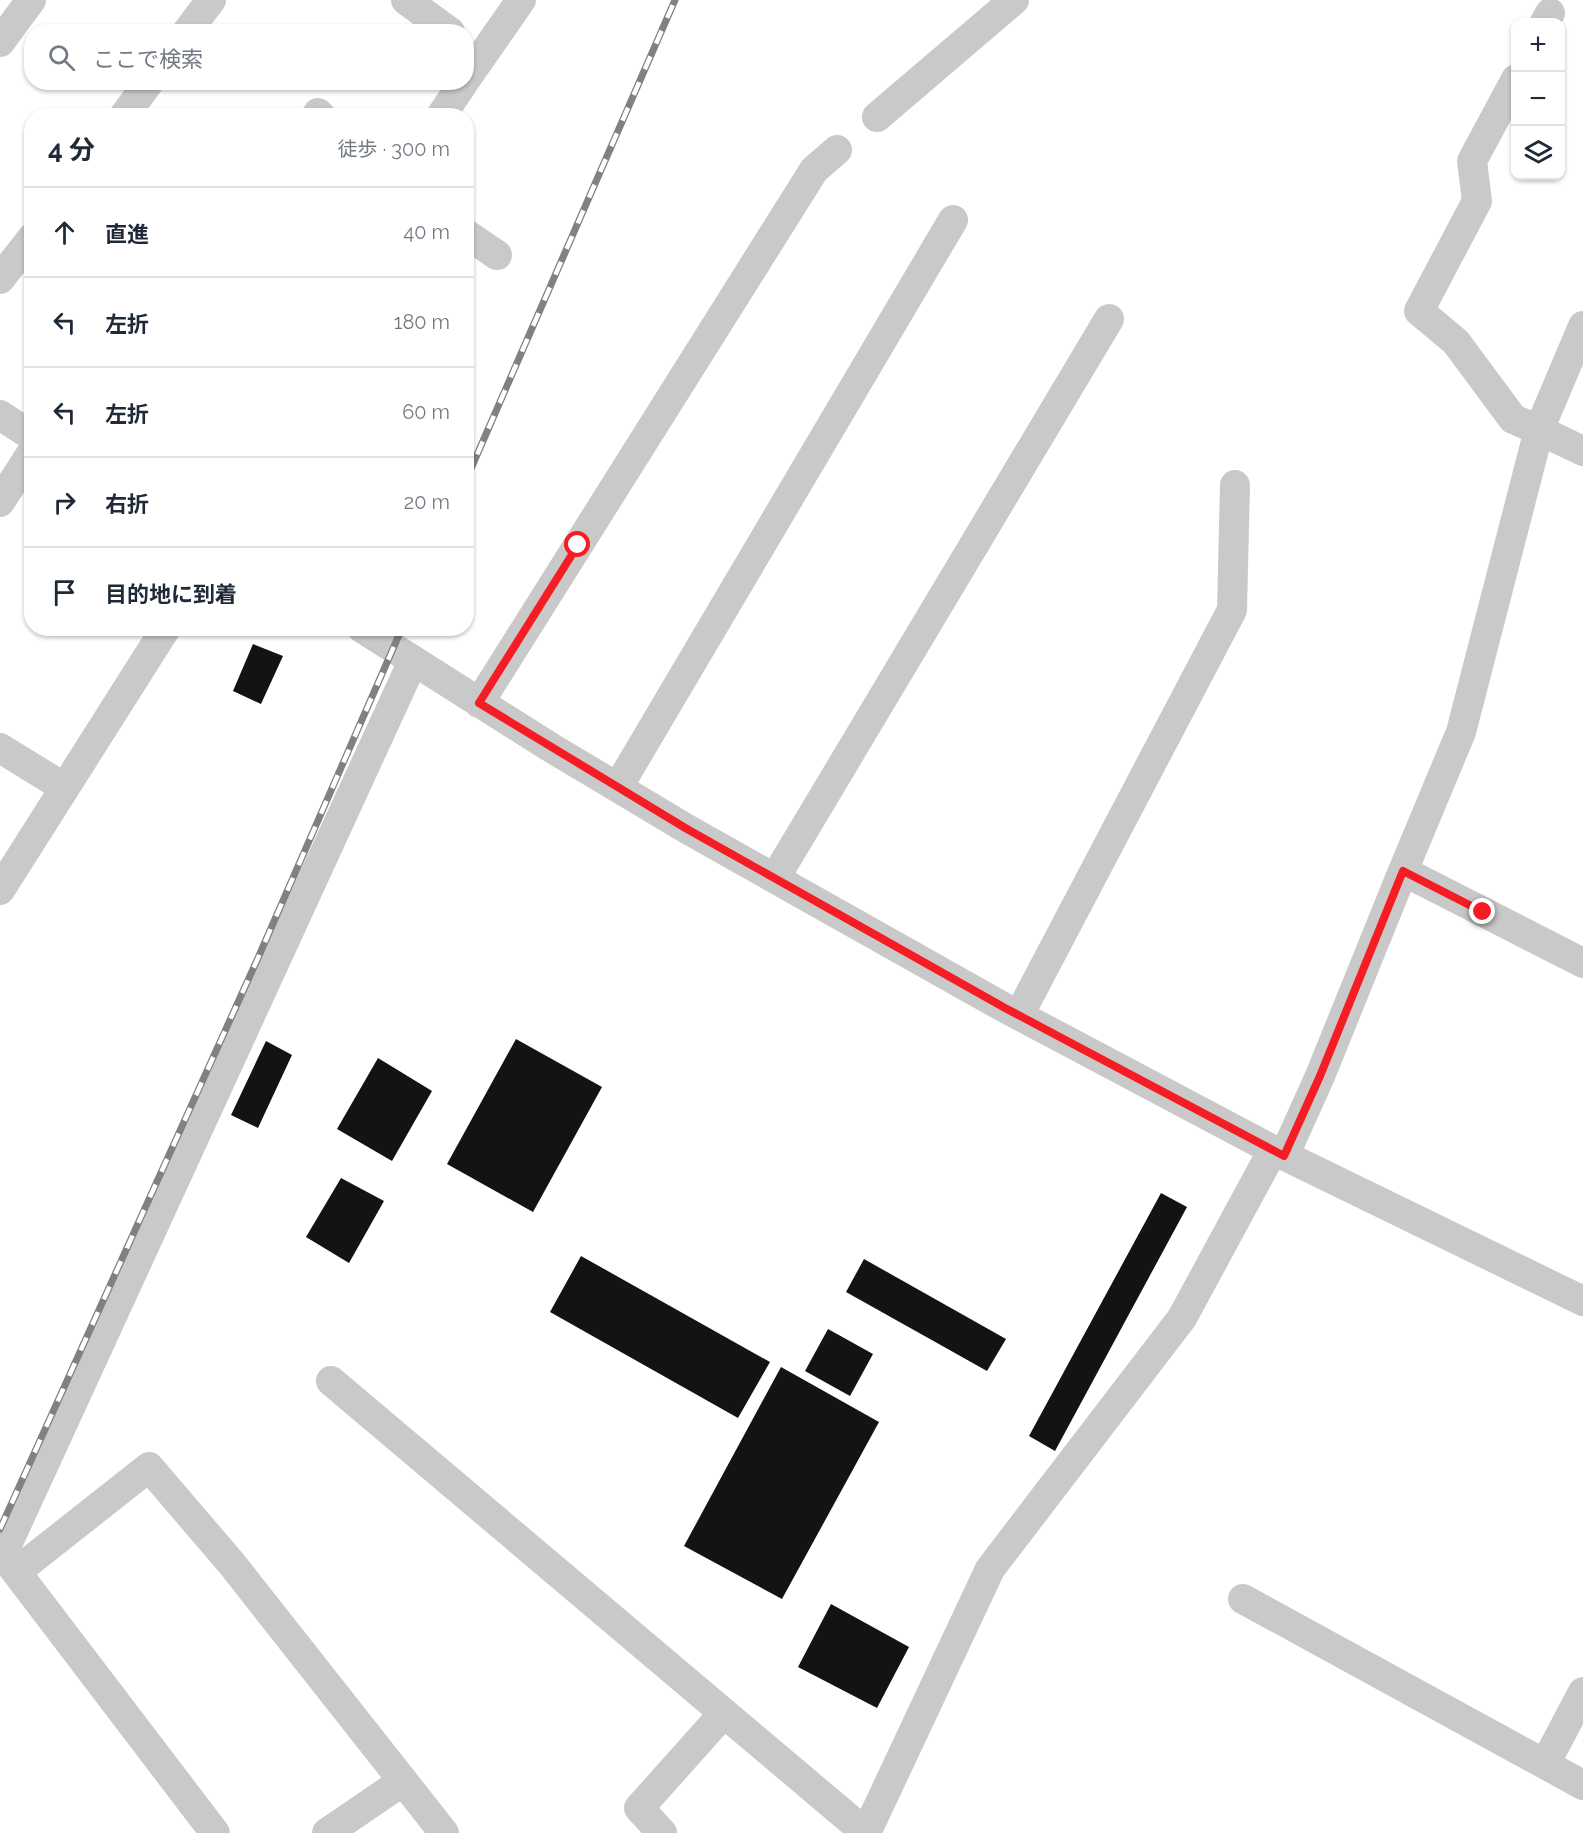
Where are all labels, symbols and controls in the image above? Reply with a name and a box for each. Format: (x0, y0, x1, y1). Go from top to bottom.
map controls (1511, 18, 1565, 180)
button: + (1511, 18, 1565, 72)
search box (24, 24, 474, 90)
icon: search (45, 41, 78, 74)
text: ここで検索 (93, 46, 203, 72)
button: − (1511, 72, 1565, 126)
button: layers (1511, 126, 1565, 180)
text: 4 分 (48, 135, 95, 165)
text: 徒歩 · 300 m (337, 137, 450, 161)
icon: ahead (48, 216, 81, 249)
text: 40 m (403, 220, 450, 244)
text: 直進 (105, 221, 149, 247)
icon: left (48, 306, 81, 339)
text: 180 m (394, 310, 450, 334)
text: 左折 (105, 311, 149, 337)
icon: left (48, 396, 81, 429)
text: 60 m (402, 400, 450, 424)
text: 左折 (105, 401, 149, 427)
icon: right (48, 486, 81, 519)
text: 20 m (404, 490, 450, 514)
text: 右折 (105, 491, 149, 517)
route start (564, 531, 590, 557)
icon: arrive (48, 576, 81, 609)
text: 目的地に到着 (105, 581, 237, 607)
route end (1469, 898, 1495, 924)

